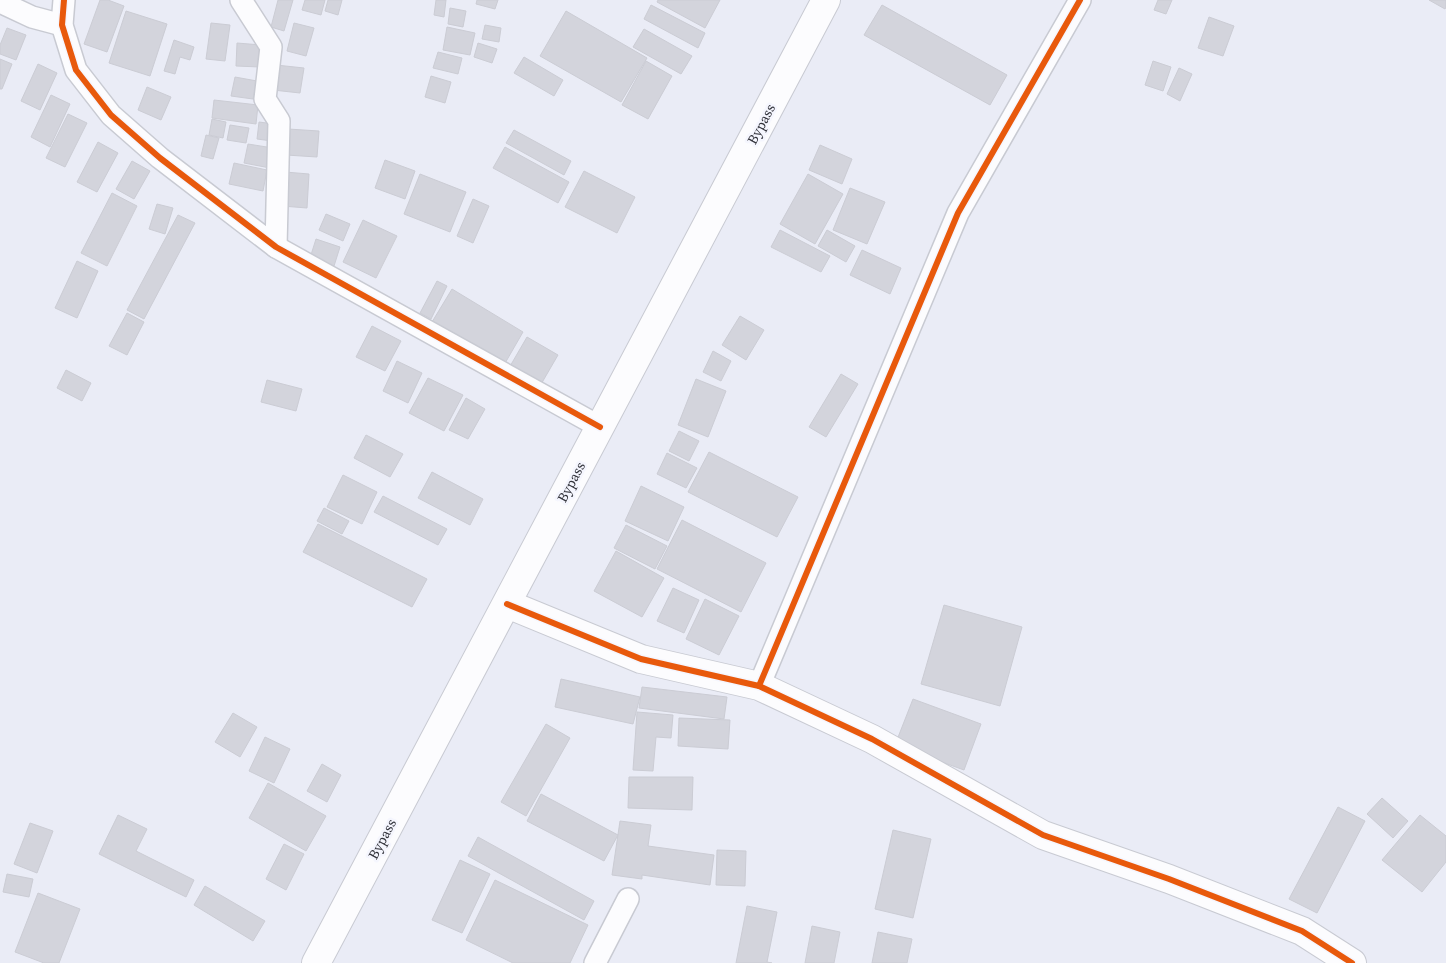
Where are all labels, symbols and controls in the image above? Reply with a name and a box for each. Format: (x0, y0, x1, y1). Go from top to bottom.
street label: Bypass (742, 100, 780, 148)
street label: Bypass (552, 458, 590, 506)
street label: Bypass (363, 815, 401, 863)

